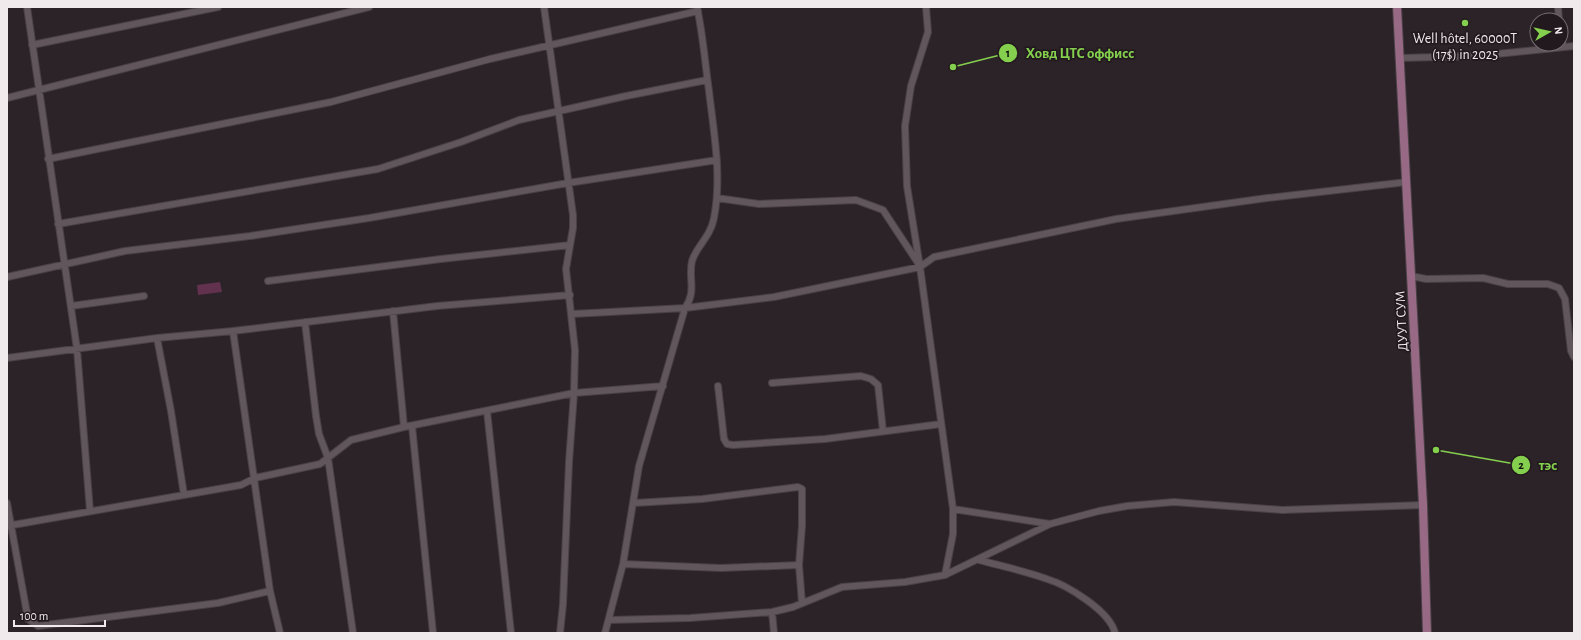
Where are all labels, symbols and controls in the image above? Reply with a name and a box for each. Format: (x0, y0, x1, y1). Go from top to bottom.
north arrow (1529, 12, 1569, 52)
marker: Well hôtel, 60000T (17$) in 2025 (1460, 18, 1470, 28)
text: N (1552, 26, 1564, 35)
place label: Well hôtel, 60000T (17$) in 2025 (1413, 32, 1517, 62)
callout: Ховд ЦТС оффисс (998, 40, 1143, 67)
text: Ховд ЦТС оффисс (1026, 46, 1134, 61)
text: 1 (1006, 47, 1010, 59)
street label: ДУУТ СУМ (1393, 290, 1411, 352)
callout: тэс (1511, 452, 1565, 479)
text: тэс (1538, 458, 1557, 473)
text: 2 (1518, 459, 1524, 471)
scale bar (14, 602, 105, 628)
text: 100 m (20, 610, 48, 622)

